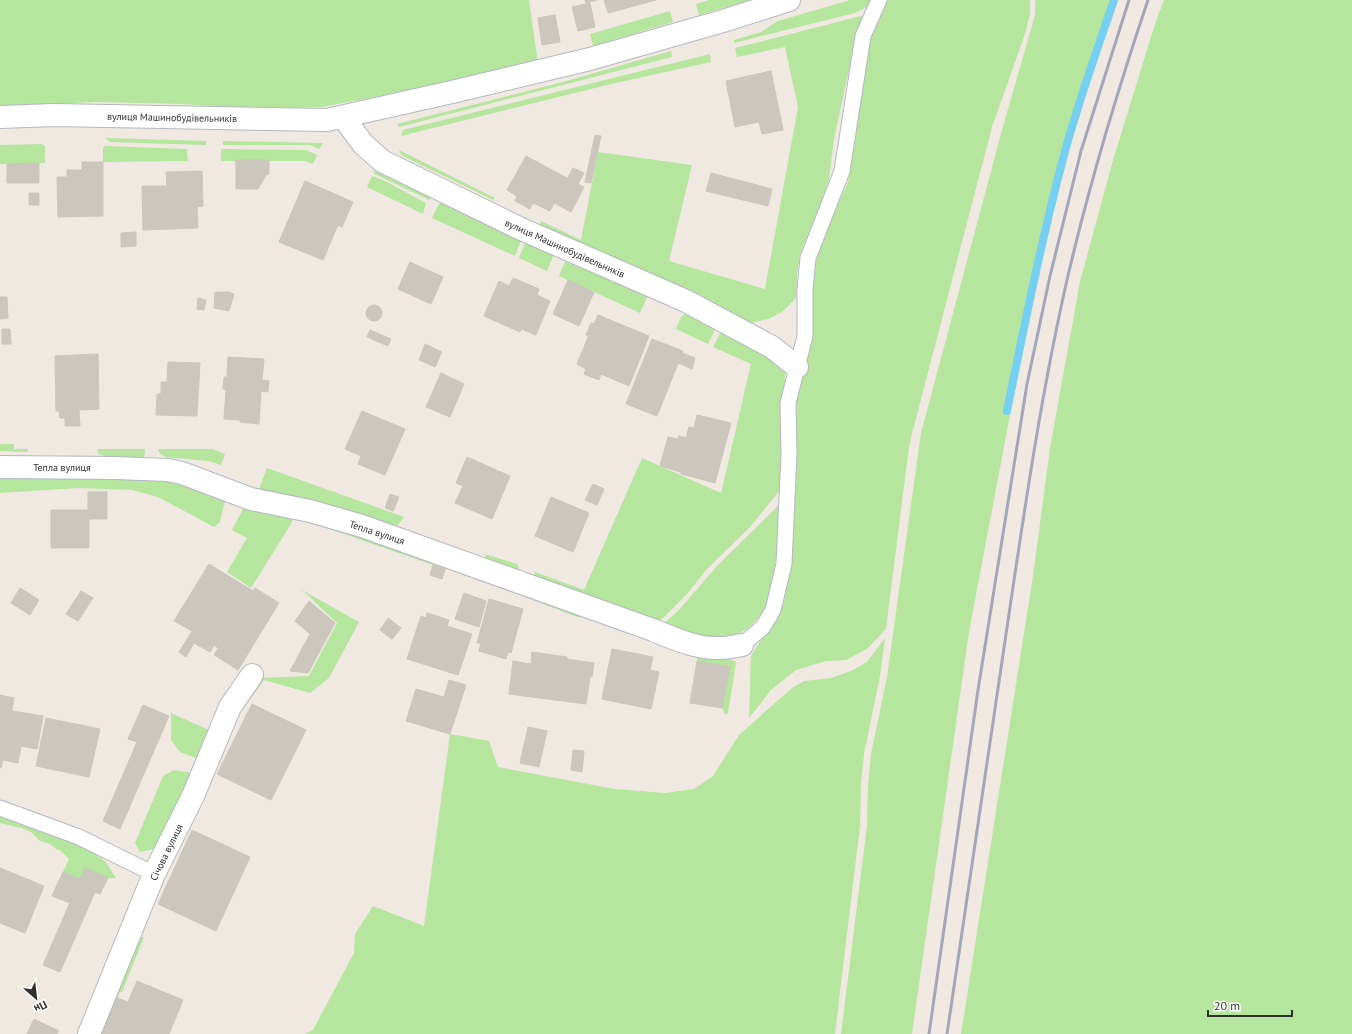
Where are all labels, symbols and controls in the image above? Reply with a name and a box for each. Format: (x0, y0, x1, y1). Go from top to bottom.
street label: вулиця Машинобудівельників (107, 110, 237, 125)
street label: вулиця Машинобудівельників (503, 216, 627, 281)
street label: Тепла вулиця (33, 461, 91, 474)
street label: Тепла вулиця (347, 517, 406, 548)
street label: Січова вулиця (147, 822, 186, 883)
north arrow (16, 978, 56, 1018)
scale bar (1208, 992, 1292, 1018)
text: Пн (32, 998, 50, 1016)
text: 20 m (1214, 998, 1240, 1013)

